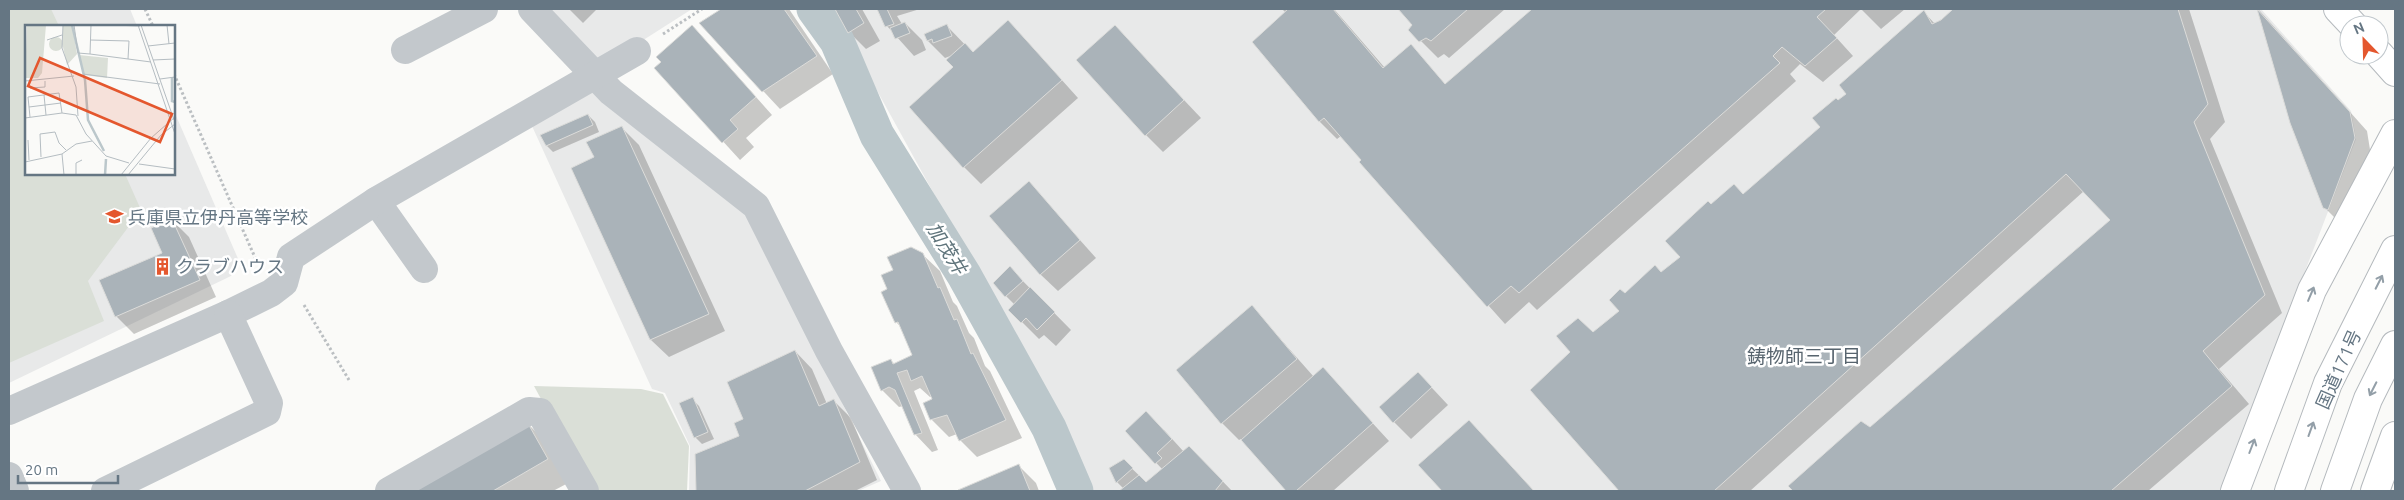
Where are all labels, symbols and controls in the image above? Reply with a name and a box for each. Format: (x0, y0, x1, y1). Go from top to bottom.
north arrow (2339, 15, 2389, 65)
text: N (2351, 19, 2367, 37)
inset map (25, 25, 175, 175)
school or university icon: 兵庫県立伊丹高等学校 (104, 207, 124, 227)
place label: 兵庫県立伊丹高等学校 (128, 207, 308, 227)
water label: 加茂井 (923, 218, 972, 280)
building icon: クラブハウス (152, 256, 172, 276)
place label: クラブハウス (176, 256, 284, 276)
one-way arrow (2374, 274, 2384, 289)
one-way arrow (2307, 287, 2317, 302)
street label: 国道171号 (2312, 326, 2364, 412)
district label: 鋳物師三丁目 (1747, 345, 1861, 367)
one-way arrow (2368, 381, 2377, 396)
one-way arrow (2307, 422, 2316, 437)
one-way arrow (2248, 439, 2257, 454)
scale bar (18, 452, 118, 484)
text: 20 m (25, 461, 58, 478)

